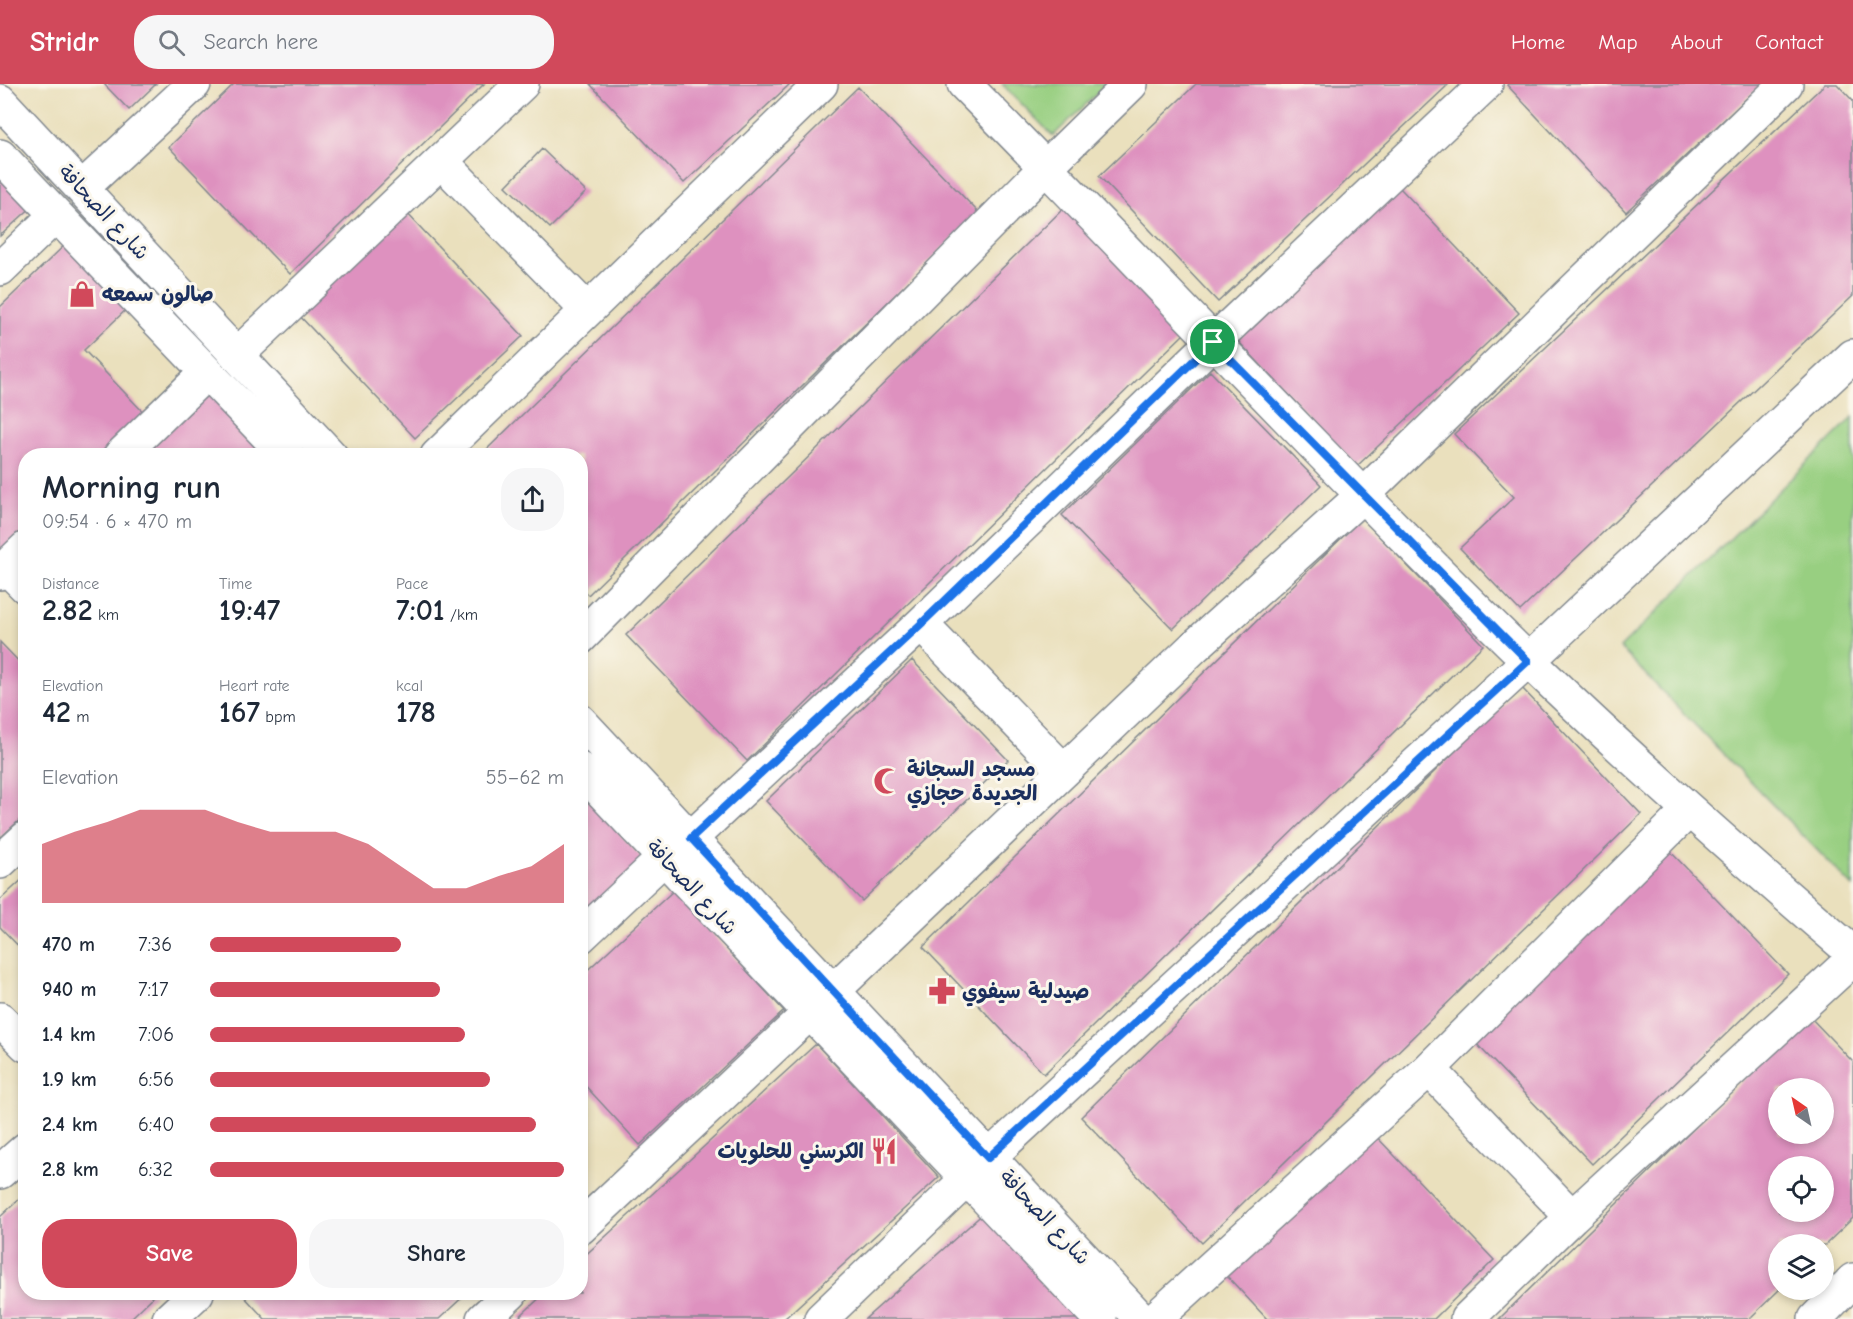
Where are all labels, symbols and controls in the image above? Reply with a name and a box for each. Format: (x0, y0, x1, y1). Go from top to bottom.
search box (134, 15, 554, 69)
text: Stridr (30, 26, 98, 58)
icon: search (155, 26, 188, 59)
text: Search here (203, 29, 318, 55)
text: Home (1511, 30, 1565, 54)
text: Map (1598, 30, 1638, 54)
text: About (1671, 30, 1722, 54)
text: Contact (1755, 30, 1823, 54)
street label: شارع الصحافة (52, 159, 154, 267)
shop icon: صالون سمعه (67, 279, 97, 309)
place label: صالون سمعه (102, 282, 214, 308)
pin (1187, 316, 1238, 367)
icon: arrive (1196, 325, 1229, 358)
text: Morning run (42, 468, 221, 506)
button: share (501, 468, 564, 531)
text: 09:54 · 6 × 470 m (42, 510, 192, 533)
text: Distance (42, 575, 99, 593)
text: Time (219, 575, 252, 593)
text: Pace (396, 575, 428, 593)
text: 2.82 (42, 593, 93, 628)
text: 19:47 (219, 593, 280, 628)
text: 7:01 (396, 593, 445, 628)
text: km (93, 606, 119, 624)
text: /km (445, 606, 478, 624)
text: Elevation (42, 677, 103, 695)
text: Heart rate (219, 677, 290, 695)
text: kcal (396, 677, 423, 695)
text: 42 (42, 695, 71, 730)
text: 167 (219, 695, 260, 730)
text: 178 (396, 695, 436, 730)
text: m (71, 708, 90, 726)
text: bpm (260, 708, 296, 726)
place label: مسجد السجانة الجديدة حجازي (907, 757, 1037, 809)
text: Elevation (42, 766, 119, 789)
text: 55–62 m (486, 766, 564, 789)
mosque icon: مسجد السجانة الجديدة حجازي (872, 766, 902, 796)
street label: شارع الصحافة (640, 834, 742, 942)
text: 470 m (42, 933, 95, 956)
text: 7:36 (138, 933, 172, 956)
pharmacy icon: صيدلية سيفوي (927, 976, 957, 1006)
text: 940 m (42, 978, 96, 1001)
text: 7:17 (138, 978, 168, 1001)
place label: صيدلية سيفوي (962, 979, 1089, 1007)
text: 1.4 km (42, 1023, 96, 1046)
text: 7:06 (138, 1023, 174, 1046)
text: 1.9 km (42, 1068, 97, 1091)
text: 6:56 (138, 1068, 174, 1091)
north arrow (1768, 1078, 1834, 1144)
map controls (1768, 1078, 1834, 1300)
text: 2.4 km (42, 1113, 98, 1136)
text: 6:40 (138, 1113, 174, 1136)
restaurant icon: الكرسني للحلويات (869, 1136, 899, 1166)
place label: الكرسني للحلويات (717, 1139, 864, 1170)
button: locate (1768, 1156, 1834, 1222)
text: 2.8 km (42, 1158, 99, 1181)
text: 6:32 (138, 1158, 173, 1181)
street label: شارع الصحافة (993, 1164, 1095, 1272)
button: Save (42, 1219, 297, 1288)
button: Share (309, 1219, 564, 1288)
button: layers (1768, 1234, 1834, 1300)

